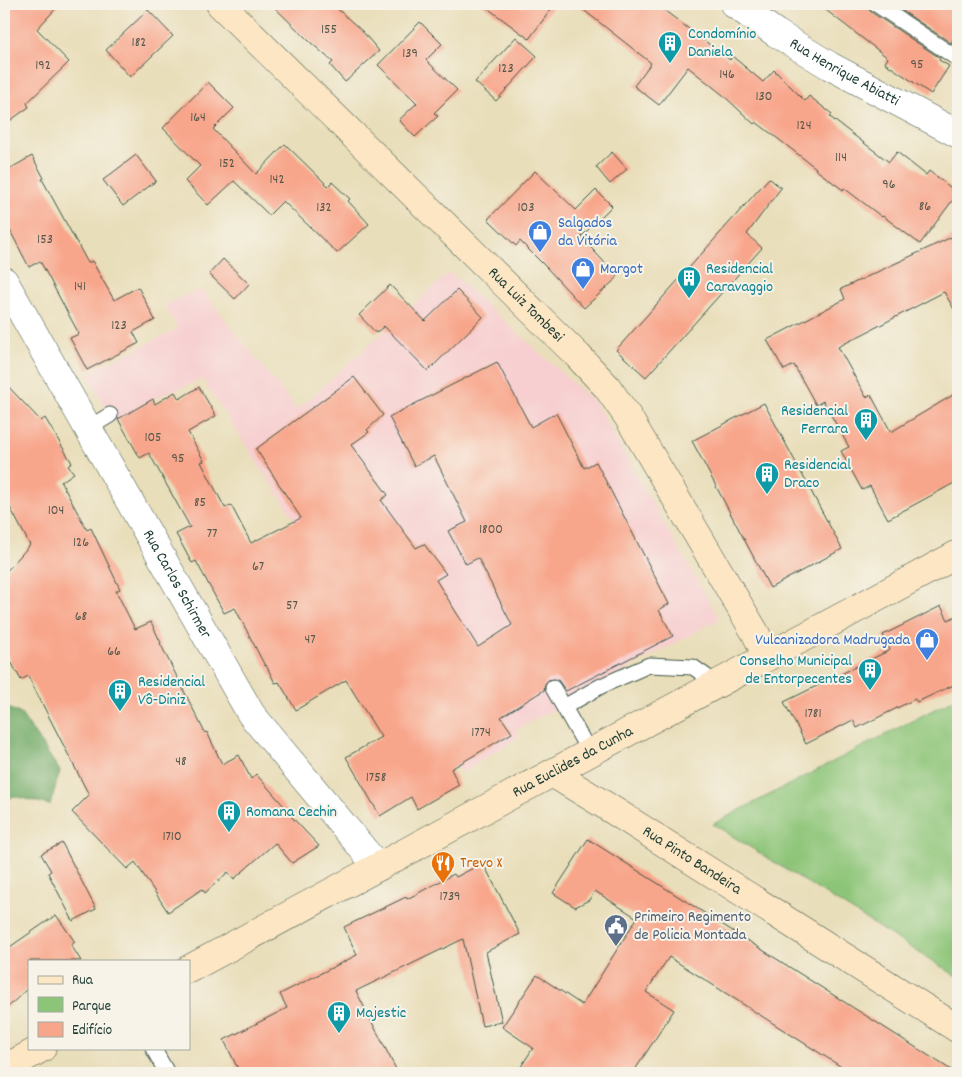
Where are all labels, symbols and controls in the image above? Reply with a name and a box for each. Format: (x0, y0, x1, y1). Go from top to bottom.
house number: 155 (321, 20, 337, 40)
place label: Condomínio Daniela (688, 23, 756, 64)
building icon: Condomínio Daniela (657, 30, 683, 64)
street label: Rua Henrique Abiatti (785, 32, 904, 112)
house number: 182 (132, 33, 146, 53)
house number: 139 (402, 44, 418, 64)
house number: 95 (911, 55, 923, 75)
house number: 192 (35, 56, 51, 76)
house number: 123 (498, 59, 514, 79)
house number: 146 (719, 65, 735, 85)
house number: 130 (756, 87, 772, 107)
house number: 164 (190, 108, 206, 128)
house number: 124 (797, 116, 812, 136)
house number: 114 (835, 148, 847, 168)
house number: 152 (219, 154, 235, 174)
house number: 142 (270, 170, 285, 190)
house number: 96 (882, 175, 896, 195)
house number: 86 (919, 197, 931, 217)
house number: 132 (316, 198, 332, 218)
house number: 103 (518, 198, 534, 218)
place label: Salgados da Vitória (558, 212, 617, 253)
shop icon: Salgados da Vitória (527, 219, 553, 253)
house number: 153 (37, 230, 53, 250)
shop icon: Margot (570, 256, 596, 290)
place label: Margot (600, 258, 643, 281)
place label: Residencial Caravaggio (706, 258, 773, 299)
street label: Rua Luiz Tombesi (483, 262, 569, 348)
building icon: Residencial Caravaggio (676, 265, 702, 299)
house number: 141 (74, 277, 86, 297)
house number: 123 (111, 316, 127, 336)
place label: Residencial Ferrara (781, 400, 848, 441)
building icon: Residencial Ferrara (853, 407, 879, 441)
house number: 105 (144, 428, 162, 448)
house number: 95 (172, 449, 184, 469)
place label: Residencial Draco (784, 454, 851, 495)
building icon: Residencial Draco (754, 461, 780, 495)
house number: 85 (194, 493, 206, 513)
house number: 104 (48, 501, 64, 521)
house number: 1800 (479, 520, 503, 540)
house number: 77 (207, 524, 217, 544)
street label: Rua Carlos Schirmer (137, 525, 217, 643)
house number: 126 (73, 533, 89, 553)
house number: 67 (252, 557, 264, 577)
house number: 57 (286, 596, 298, 616)
house number: 68 (75, 607, 88, 627)
shop icon: Vulcanizadora Madrugada (914, 627, 940, 661)
place label: Vulcanizadora Madrugada (755, 629, 910, 652)
house number: 47 (304, 630, 316, 650)
house number: 66 (107, 642, 121, 662)
place label: Conselho Municipal de Entorpecentes (739, 650, 852, 691)
building icon: Conselho Municipal de Entorpecentes (857, 657, 883, 691)
place label: Residencial Vô-Diniz (138, 671, 205, 712)
building icon: Residencial Vô-Diniz (107, 678, 133, 712)
house number: 1781 (804, 704, 822, 724)
street label: Rua Euclides da Cunha (508, 720, 638, 804)
house number: 1774 (471, 723, 491, 743)
house number: 48 (175, 752, 187, 772)
house number: 1758 (366, 768, 387, 788)
building icon: Romana Cechin (216, 799, 242, 833)
place label: Romana Cechin (246, 801, 337, 824)
street label: Rua Pinto Bandeira (638, 820, 747, 901)
house number: 1710 (162, 827, 182, 847)
restaurant icon: Trevo X (430, 850, 456, 884)
place label: Trevo X (460, 852, 503, 875)
house number: 1739 (439, 887, 461, 907)
place label: Primeiro Regimento de Policia Montada (634, 906, 751, 947)
public building icon: Primeiro Regimento de Policia Montada (603, 913, 629, 947)
legend (28, 960, 190, 1050)
text: Rua (72, 970, 94, 992)
text: Parque (72, 996, 112, 1018)
building icon: Majestic (326, 1000, 352, 1034)
place label: Majestic (356, 1002, 406, 1025)
text: Edifício (72, 1020, 112, 1042)

